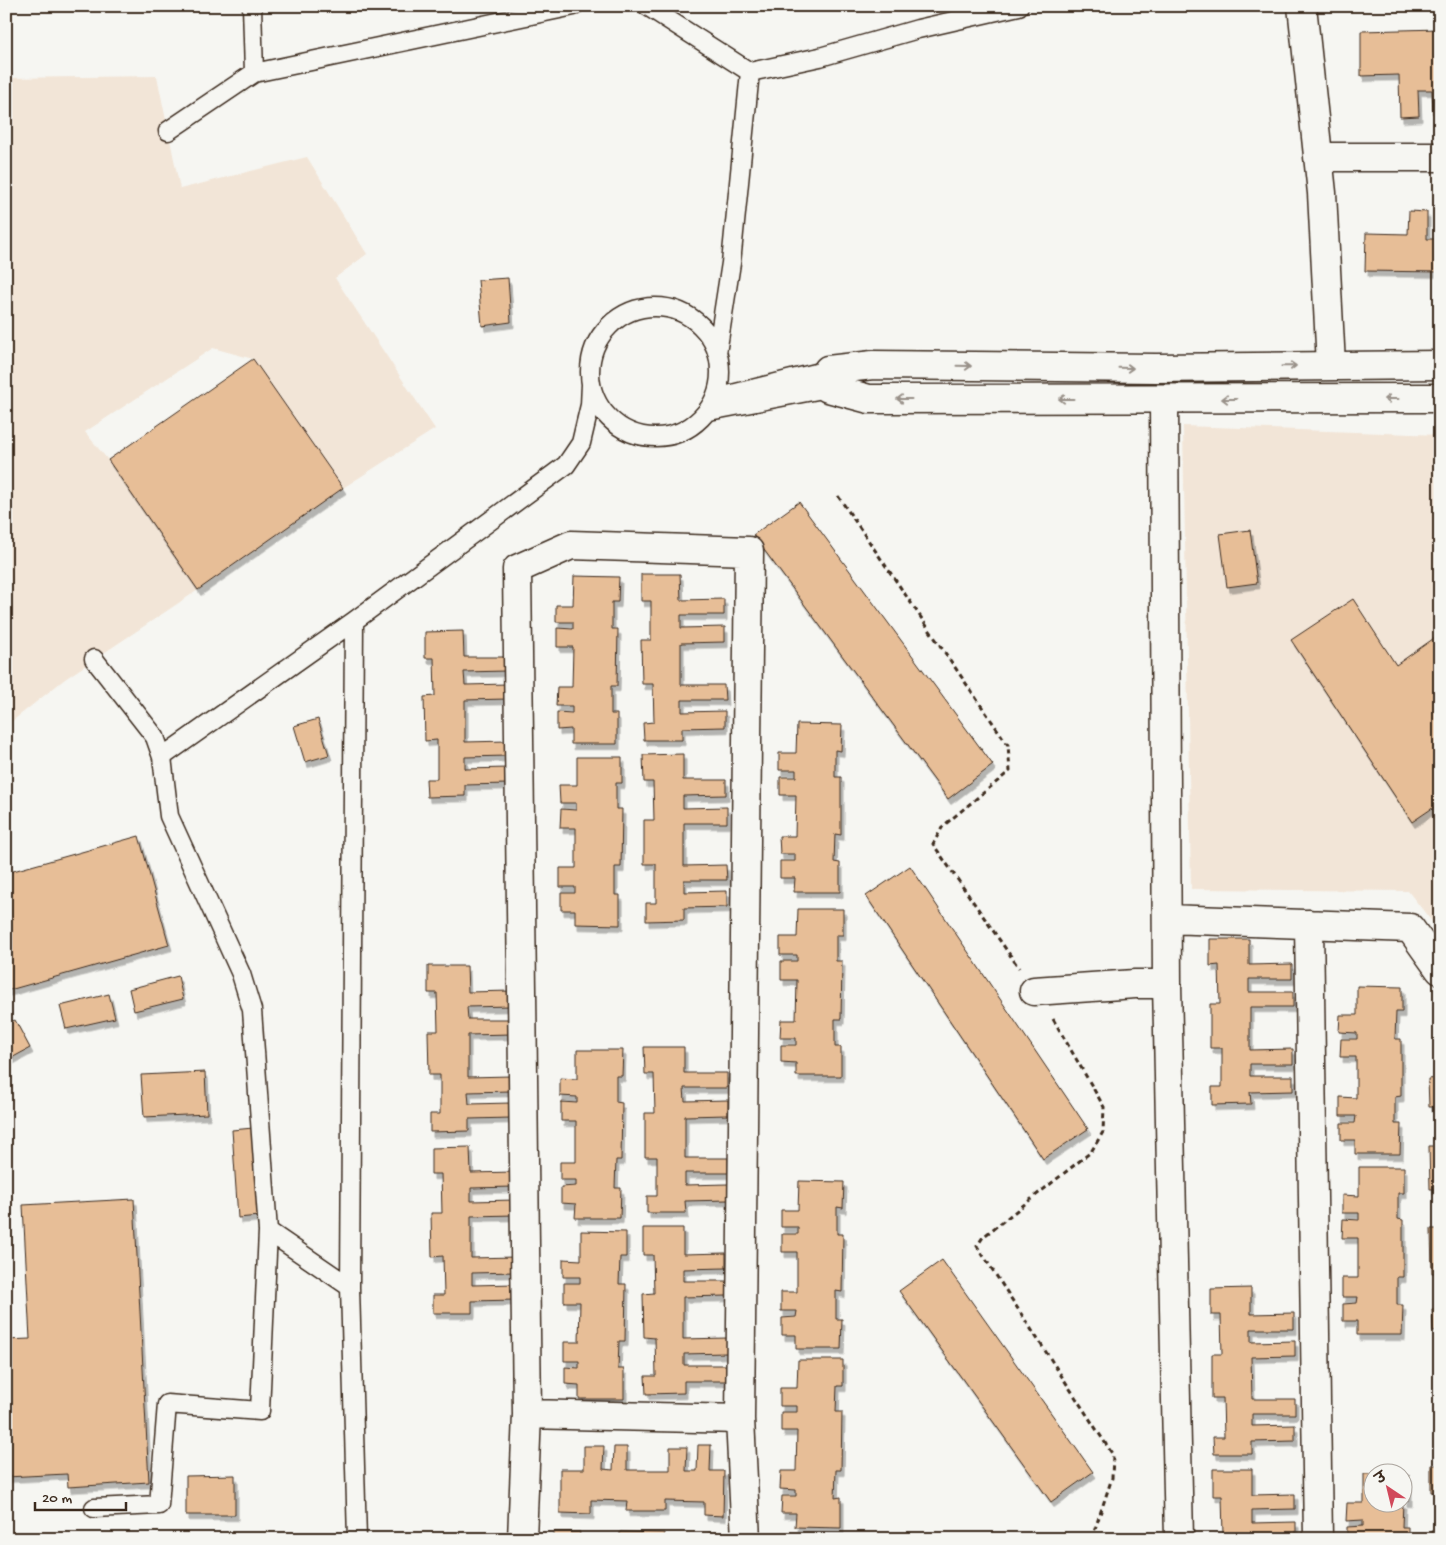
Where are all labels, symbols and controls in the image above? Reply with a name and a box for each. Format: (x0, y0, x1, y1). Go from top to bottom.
one-way arrow (955, 361, 971, 371)
one-way arrow (1280, 361, 1296, 371)
one-way arrow (1118, 363, 1134, 373)
one-way arrow (896, 394, 912, 404)
one-way arrow (1221, 394, 1237, 404)
one-way arrow (1383, 394, 1400, 404)
one-way arrow (1058, 395, 1074, 404)
north arrow (1364, 1462, 1414, 1512)
text: उ (1372, 1469, 1392, 1490)
scale bar (35, 1480, 126, 1512)
text: 20 m (42, 1490, 72, 1508)

